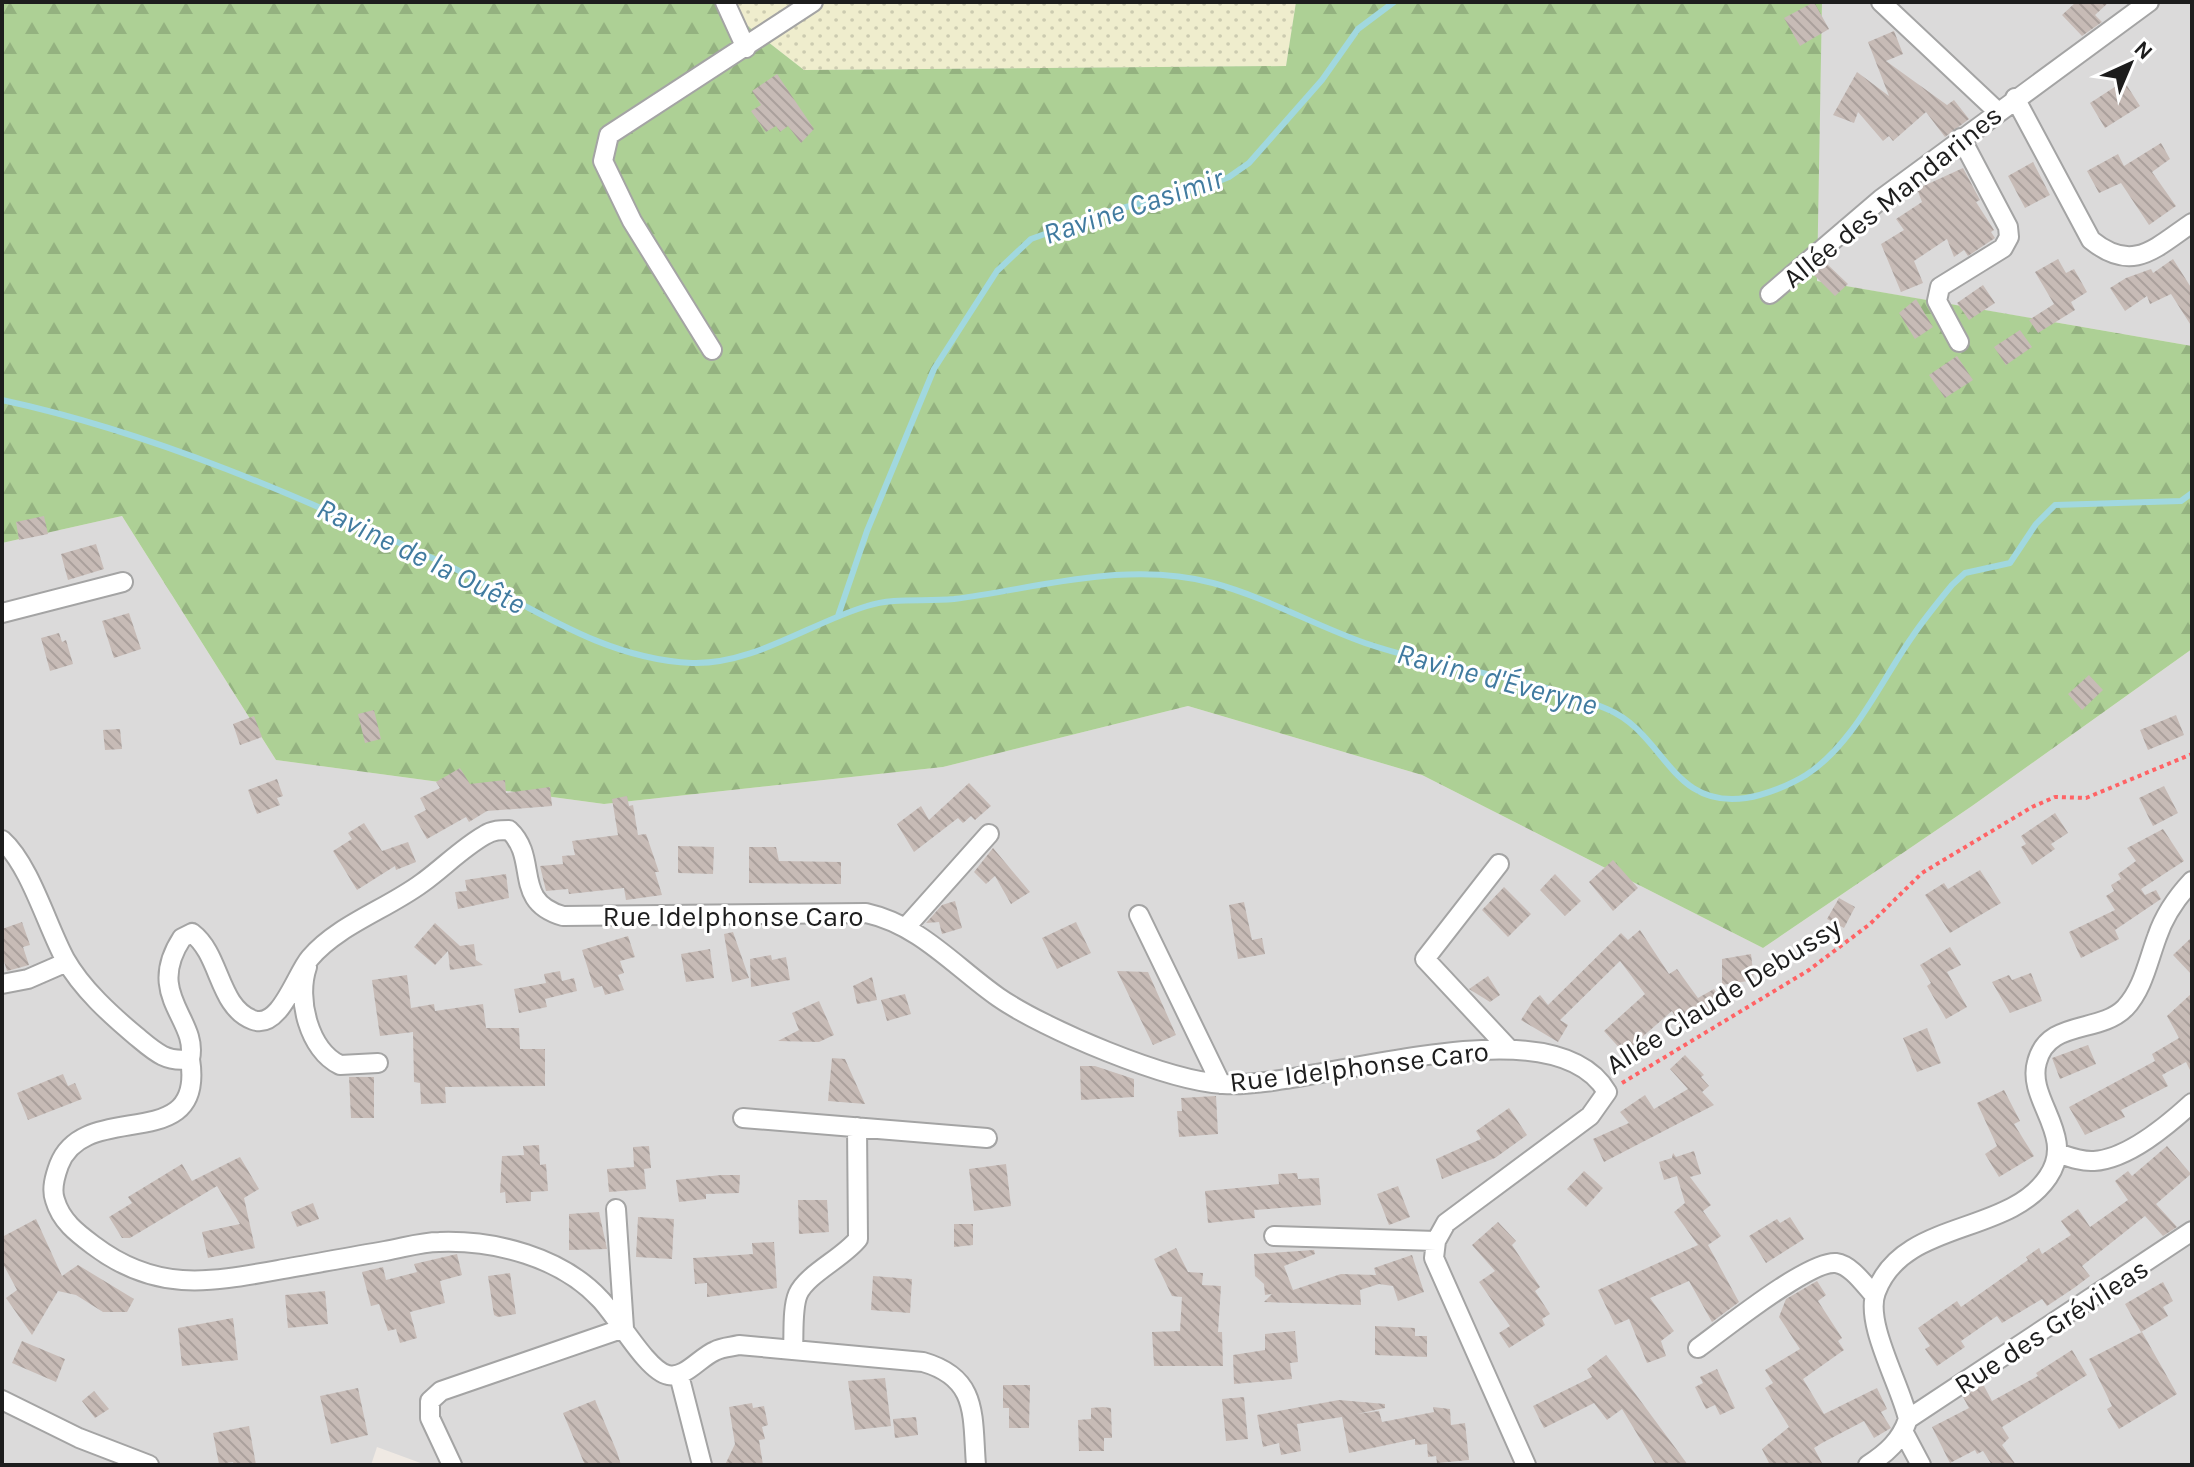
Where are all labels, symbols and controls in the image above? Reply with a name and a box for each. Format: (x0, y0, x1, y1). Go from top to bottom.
north arrow (2090, 24, 2170, 104)
text: N (2128, 35, 2158, 65)
street label: Allée des Mandarines (1776, 98, 2008, 295)
water label: Ravine Casimir (1038, 159, 1229, 252)
water label: Ravine de la Ouête (311, 490, 531, 622)
water label: Ravine d'Éveryne (1393, 635, 1601, 723)
street label: Rue Idelphonse Caro (603, 900, 864, 933)
street label: Allée Claude Debussy (1600, 910, 1847, 1081)
street label: Rue Idelphonse Caro (1228, 1034, 1491, 1099)
street label: Rue des Grévileas (1948, 1251, 2155, 1401)

